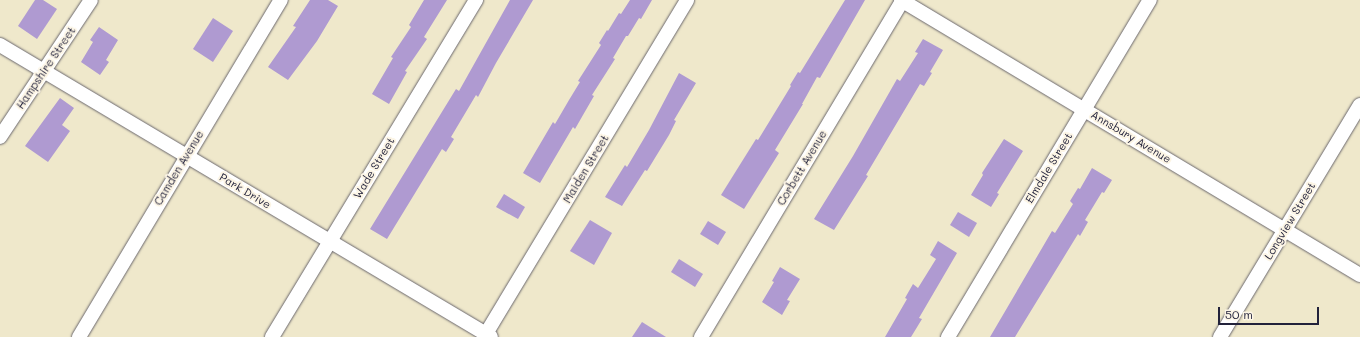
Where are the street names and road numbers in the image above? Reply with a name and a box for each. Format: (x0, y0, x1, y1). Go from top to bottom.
street label: Hampshire Street (14, 25, 78, 111)
street label: Annsbury Avenue (1089, 108, 1173, 166)
street label: Camden Avenue (151, 128, 207, 208)
street label: Corbett Avenue (774, 128, 830, 208)
street label: Elmdale Street (1023, 130, 1075, 206)
street label: Maiden Street (560, 132, 612, 206)
street label: Wade Street (351, 135, 397, 201)
street label: Park Drive (217, 171, 273, 211)
street label: Longview Street (1262, 180, 1318, 262)

